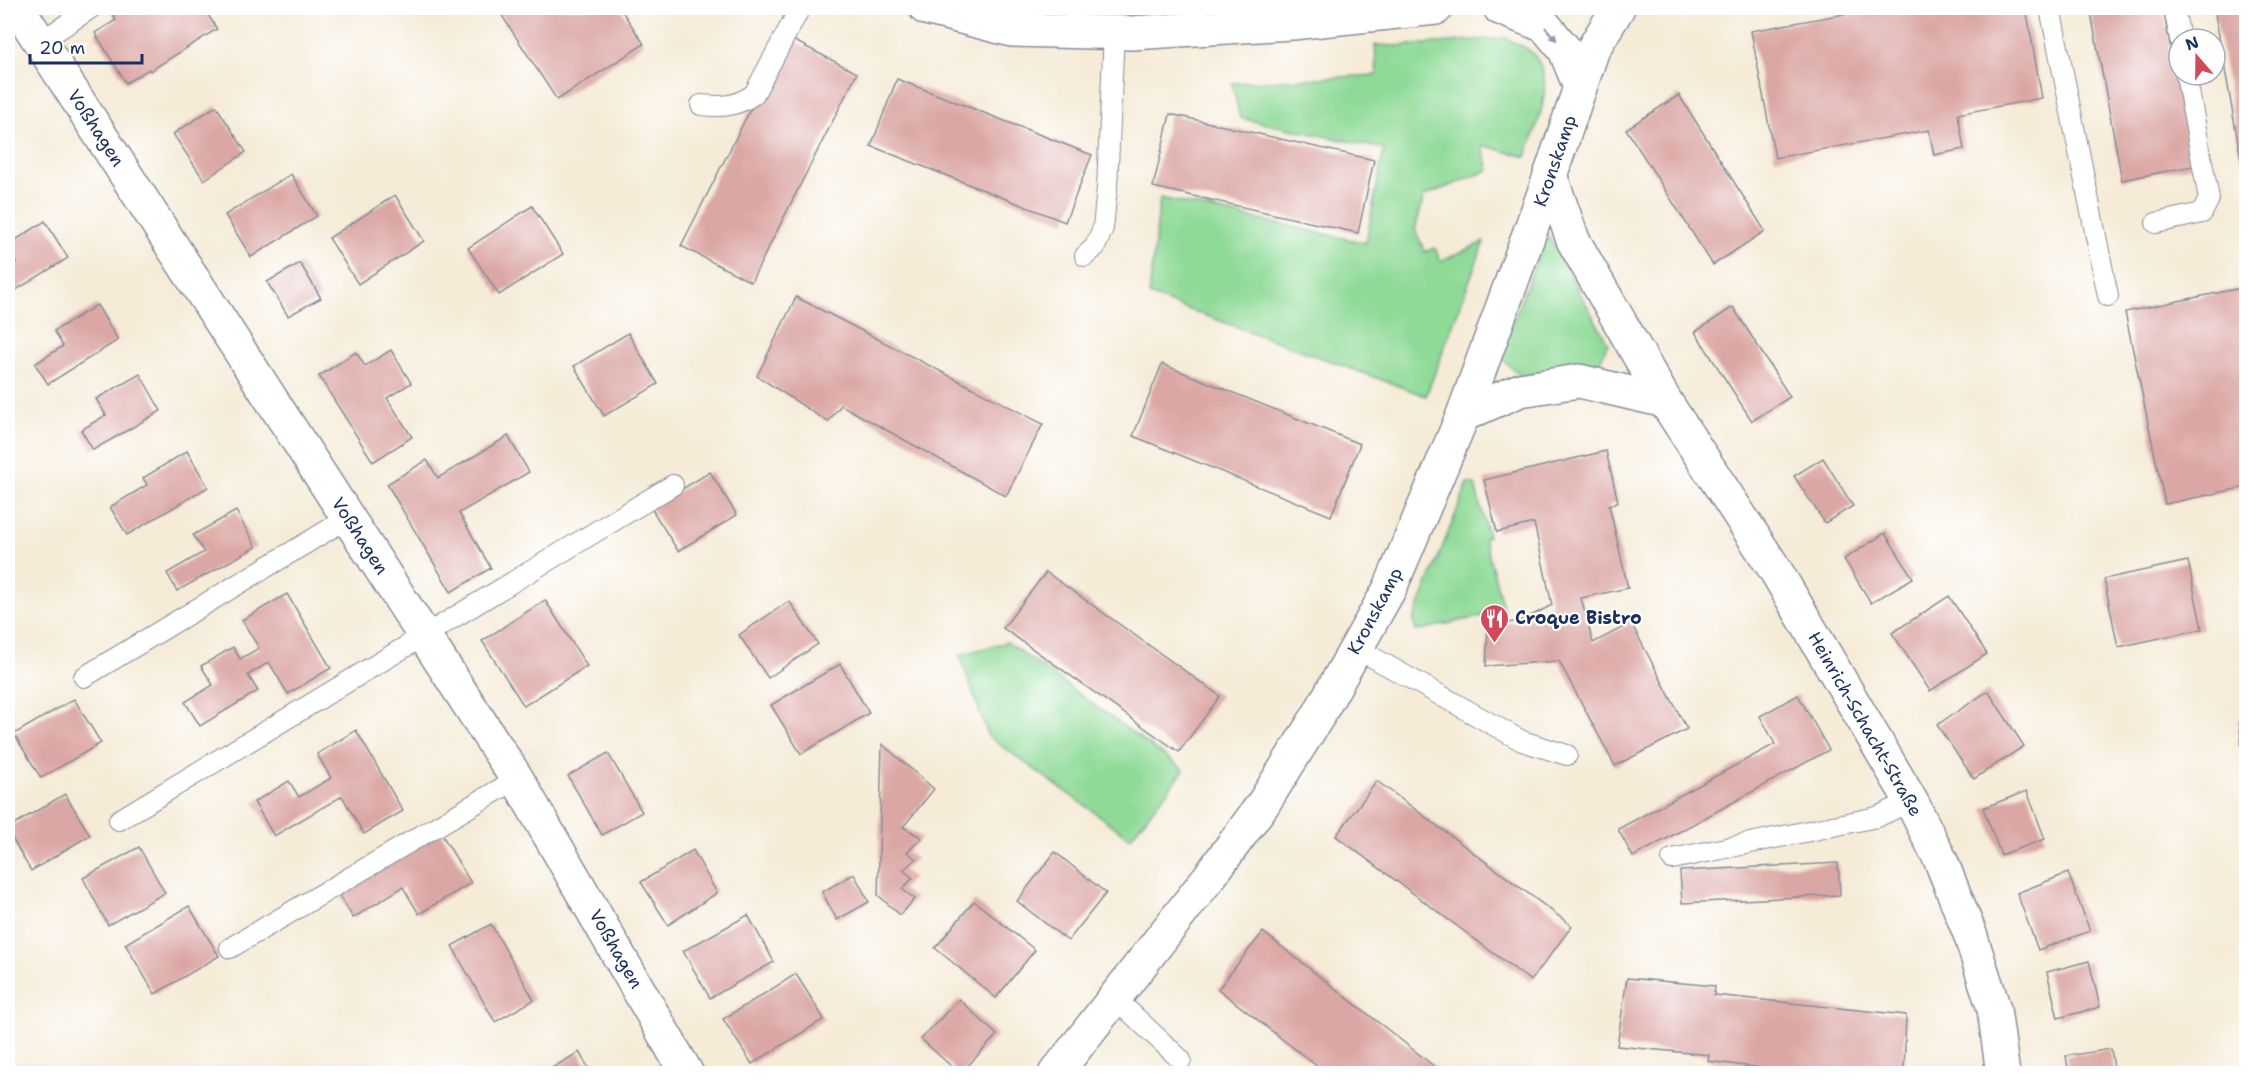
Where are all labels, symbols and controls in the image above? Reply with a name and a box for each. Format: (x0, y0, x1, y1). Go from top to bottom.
one-way arrow (1544, 26, 1557, 41)
scale bar (30, 27, 142, 65)
north arrow (2167, 27, 2227, 87)
text: N (2182, 31, 2202, 55)
text: 20 m (39, 36, 85, 60)
street label: Voßhagen (62, 85, 130, 171)
street label: Kronskamp (1528, 112, 1582, 210)
street label: Voßhagen (326, 493, 394, 579)
street label: Kronskamp (1342, 563, 1408, 659)
restaurant icon: Croque Bistro (1478, 602, 1510, 644)
place label: Croque Bistro (1515, 606, 1642, 630)
street label: Heinrich-Schacht-Straße (1802, 627, 1928, 821)
street label: Voßhagen (584, 905, 648, 993)

